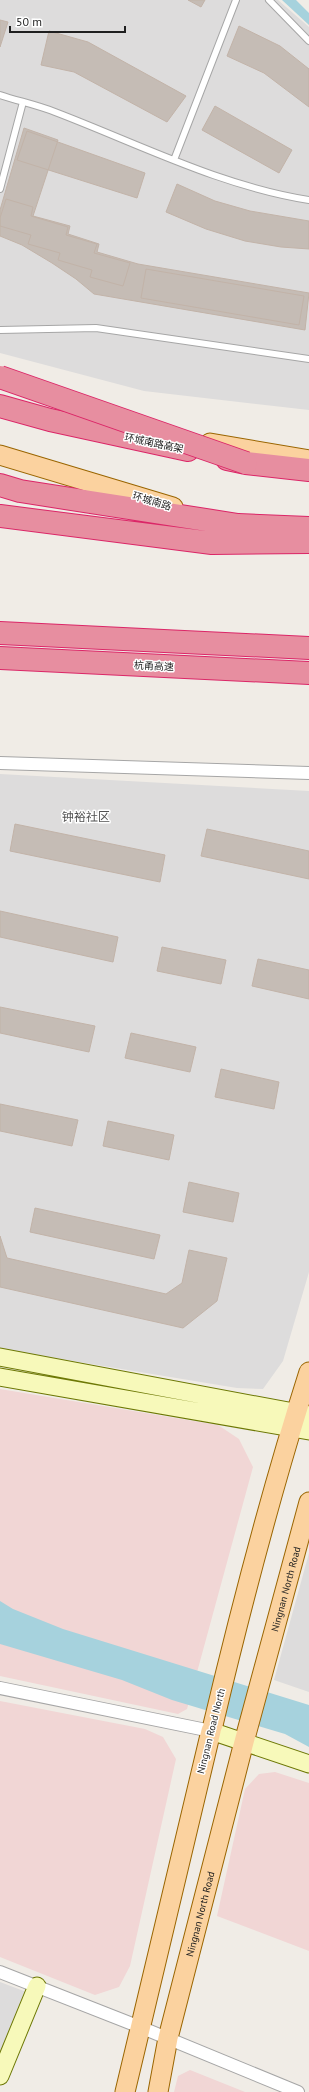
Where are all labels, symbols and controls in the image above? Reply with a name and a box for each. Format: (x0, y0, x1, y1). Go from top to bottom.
scale bar (10, 8, 125, 34)
text: 50 m (16, 14, 42, 29)
street label: 环城南路高架 (123, 430, 185, 456)
street label: 环城南路 (131, 489, 173, 513)
street label: 杭甬高速 (134, 658, 174, 674)
district label: 钟裕社区 (62, 809, 110, 824)
street label: Ningnan North Road (268, 1545, 303, 1633)
street label: Ningnan Road North (194, 1687, 228, 1775)
street label: Ningnan North Road (183, 1870, 217, 1958)

